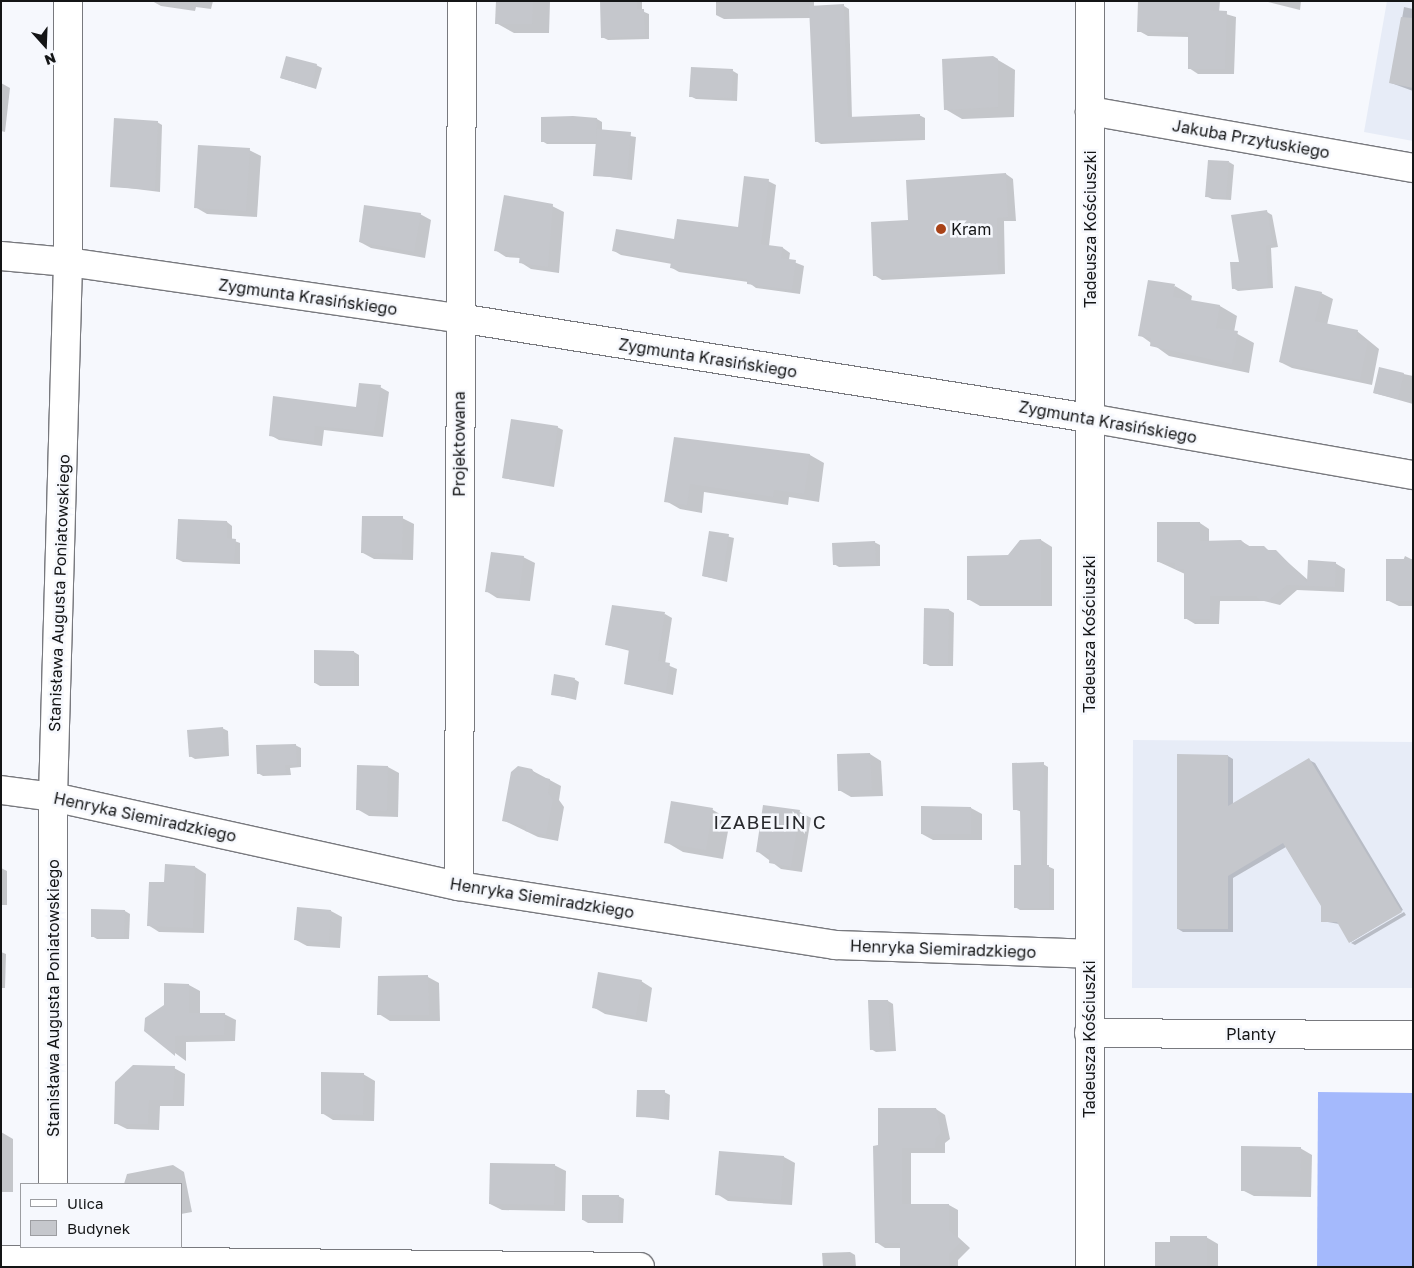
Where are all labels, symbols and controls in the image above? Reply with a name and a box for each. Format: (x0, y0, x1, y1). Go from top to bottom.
north arrow (20, 20, 70, 70)
text: N (42, 50, 58, 69)
street label: Jakuba Przyłuskiego (1171, 116, 1331, 162)
street label: Tadeusza Kościuszki (1080, 150, 1100, 308)
place label: Kram (951, 219, 991, 239)
marker: Kram (935, 223, 947, 235)
street label: Zygmunta Krasińskiego (218, 275, 398, 319)
street label: Zygmunta Krasińskiego (618, 334, 798, 382)
street label: Projektowana (449, 391, 469, 497)
street label: Zygmunta Krasińskiego (1018, 397, 1198, 447)
street label: Stanisława Augusta Poniatowskiego (45, 454, 73, 732)
street label: Tadeusza Kościuszki (1079, 555, 1099, 713)
street label: Henryka Siemiradzkiego (52, 788, 238, 846)
district label: IZABELIN C (712, 811, 828, 833)
street label: Stanisława Augusta Poniatowskiego (43, 859, 63, 1137)
street label: Henryka Siemiradzkiego (448, 874, 636, 922)
street label: Henryka Siemiradzkiego (850, 936, 1036, 962)
street label: Tadeusza Kościuszki (1079, 960, 1099, 1118)
street label: Planty (1226, 1024, 1276, 1044)
legend (20, 1183, 182, 1248)
text: Ulica (67, 1194, 103, 1212)
text: Budynek (67, 1219, 130, 1237)

